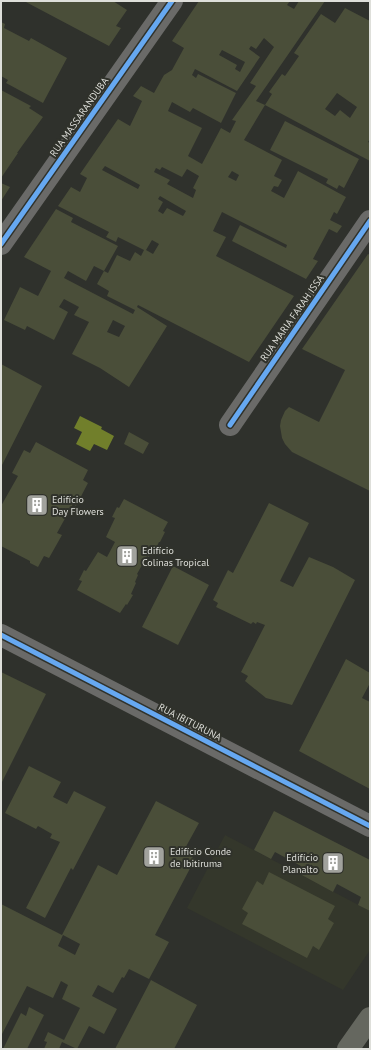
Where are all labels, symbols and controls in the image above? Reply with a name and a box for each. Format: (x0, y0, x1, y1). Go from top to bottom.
street label: RUA MASSARANDUBA (47, 75, 111, 159)
street label: RUA MARIA FARAH ISSA (257, 272, 327, 364)
building icon: Edifício Day Flowers (24, 492, 50, 518)
place label: Edifício Day Flowers (52, 493, 104, 518)
building icon: Edifício Colinas Tropical (114, 543, 140, 569)
place label: Edifício Colinas Tropical (142, 544, 209, 569)
street label: RUA IBITURUNA (156, 700, 224, 744)
building icon: Edifício Conde de Ibitiruma (141, 844, 167, 870)
place label: Edifício Conde de Ibitiruma (170, 845, 231, 870)
building icon: Edifício Planalto (320, 850, 346, 876)
place label: Edifício Planalto (283, 851, 318, 876)

